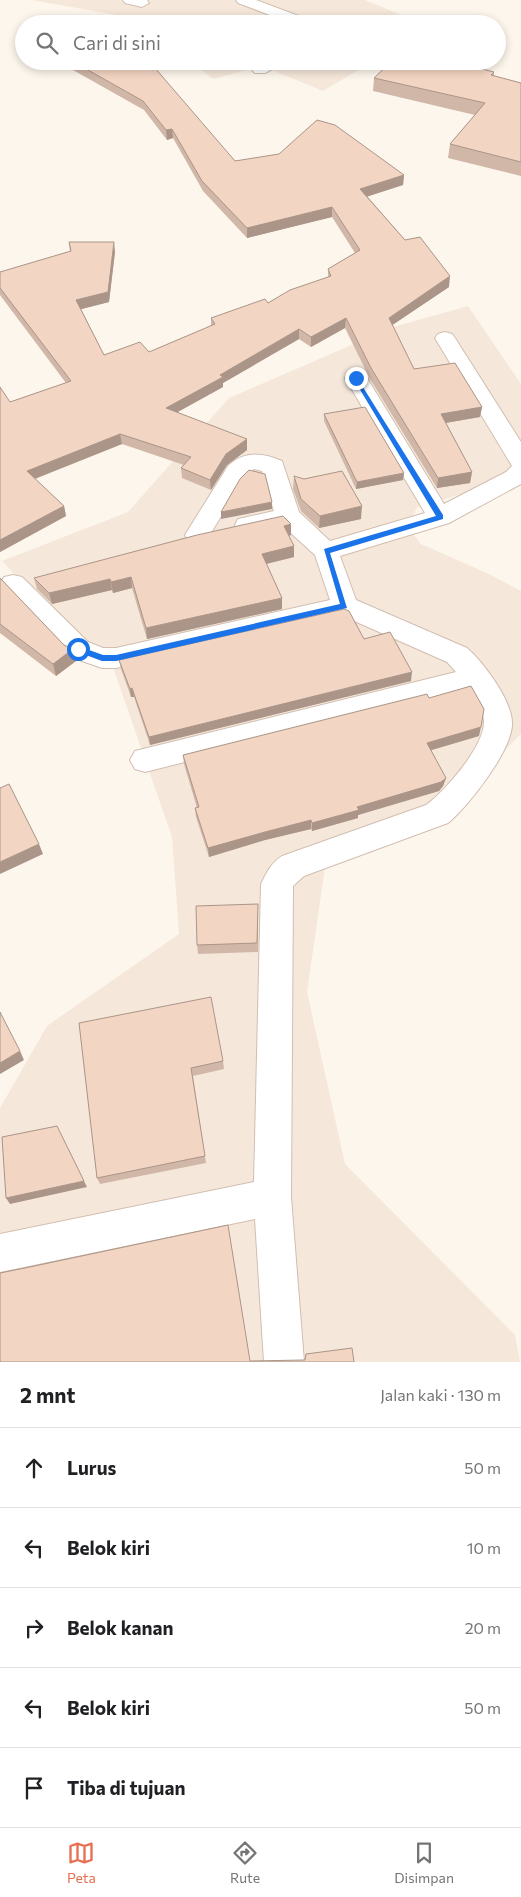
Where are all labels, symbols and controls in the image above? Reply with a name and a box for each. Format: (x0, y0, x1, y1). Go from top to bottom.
search box (15, 15, 506, 70)
icon: search (33, 29, 61, 57)
text: Cari di sini (73, 31, 161, 54)
route end (345, 367, 368, 390)
route start (67, 638, 90, 661)
text: 2 mnt (20, 1382, 75, 1407)
text: Jalan kaki · 130 m (380, 1385, 501, 1404)
icon: ahead (20, 1454, 48, 1482)
text: Lurus (67, 1456, 116, 1479)
text: 50 m (464, 1458, 501, 1477)
icon: left (20, 1534, 48, 1562)
text: Belok kiri (67, 1536, 150, 1559)
text: 10 m (467, 1538, 501, 1557)
icon: right (20, 1614, 48, 1642)
text: Belok kanan (67, 1616, 174, 1639)
text: 20 m (465, 1618, 501, 1637)
icon: left (20, 1694, 48, 1722)
text: Belok kiri (67, 1696, 150, 1719)
text: 50 m (464, 1698, 501, 1717)
icon: arrive (20, 1774, 48, 1802)
text: Tiba di tujuan (67, 1776, 185, 1799)
tab: Peta (67, 1839, 96, 1886)
tab: Rute (230, 1839, 260, 1886)
tab: Disimpan (394, 1839, 454, 1886)

